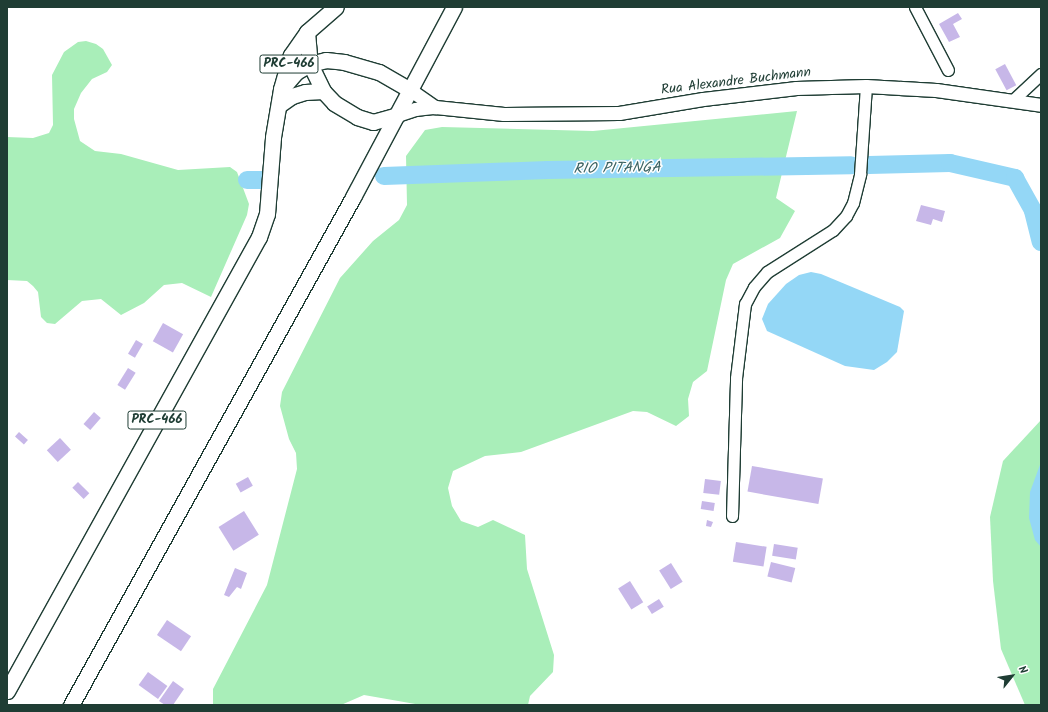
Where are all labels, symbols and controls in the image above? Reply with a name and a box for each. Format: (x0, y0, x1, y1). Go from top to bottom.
road number: PRC-466 (259, 53, 319, 75)
street label: Rua Alexandre Buchmann (660, 63, 812, 99)
water label: RIO PITANGA (573, 159, 661, 179)
road number: PRC-466 (127, 409, 187, 431)
north arrow (992, 656, 1032, 696)
text: N (1013, 662, 1032, 678)

